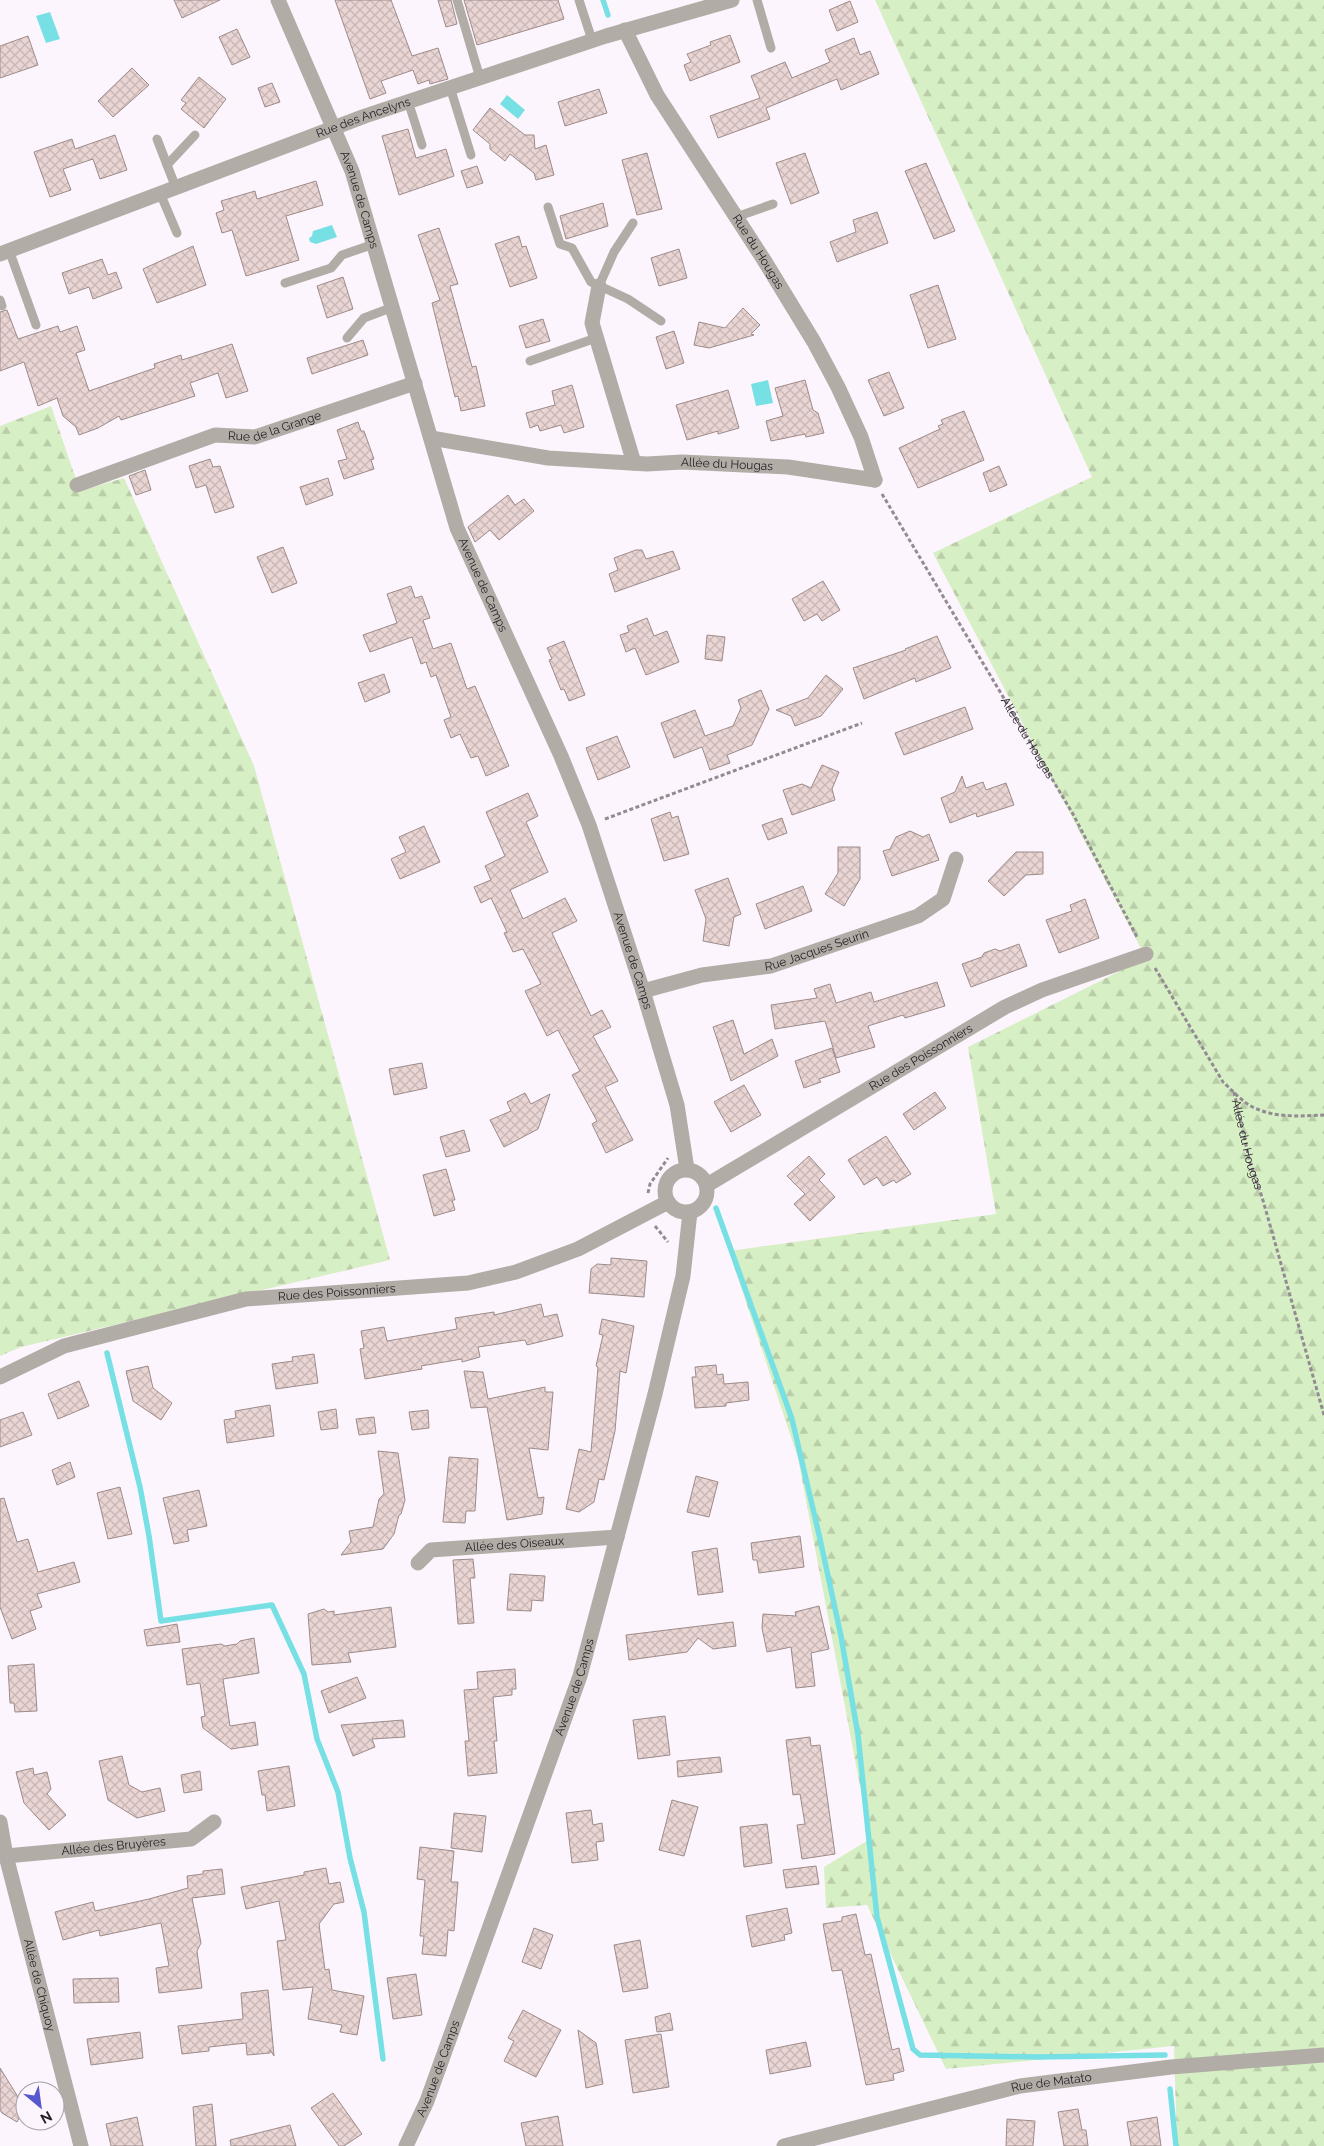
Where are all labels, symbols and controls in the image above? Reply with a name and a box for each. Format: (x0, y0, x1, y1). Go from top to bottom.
street label: Rue des Ancelyns (314, 94, 412, 141)
street label: Avenue de Camps (337, 149, 382, 250)
street label: Rue du Hougas (729, 212, 787, 292)
street label: Rue de la Grange (228, 408, 323, 444)
street label: Allée du Hougas (681, 455, 774, 473)
street label: Avenue de Camps (455, 536, 511, 634)
street label: Allée du Hougas (998, 695, 1057, 781)
street label: Avenue de Camps (611, 910, 655, 1011)
street label: Rue Jacques Seurin (764, 926, 871, 974)
street label: Rue des Poissonniers (867, 1021, 975, 1094)
street label: Allée du Hougas (1229, 1098, 1266, 1191)
street label: Rue des Poissonniers (277, 1281, 396, 1304)
street label: Allée des Oiseaux (464, 1534, 564, 1555)
street label: Avenue de Camps (552, 1637, 597, 1738)
street label: Allée des Bruyères (61, 1834, 167, 1858)
street label: Allée de Chiquoy (21, 1937, 58, 2034)
street label: Avenue de Camps (414, 2018, 463, 2119)
street label: Rue de Matato (1009, 2070, 1092, 2095)
north arrow (15, 2081, 65, 2131)
text: N (38, 2108, 55, 2127)

